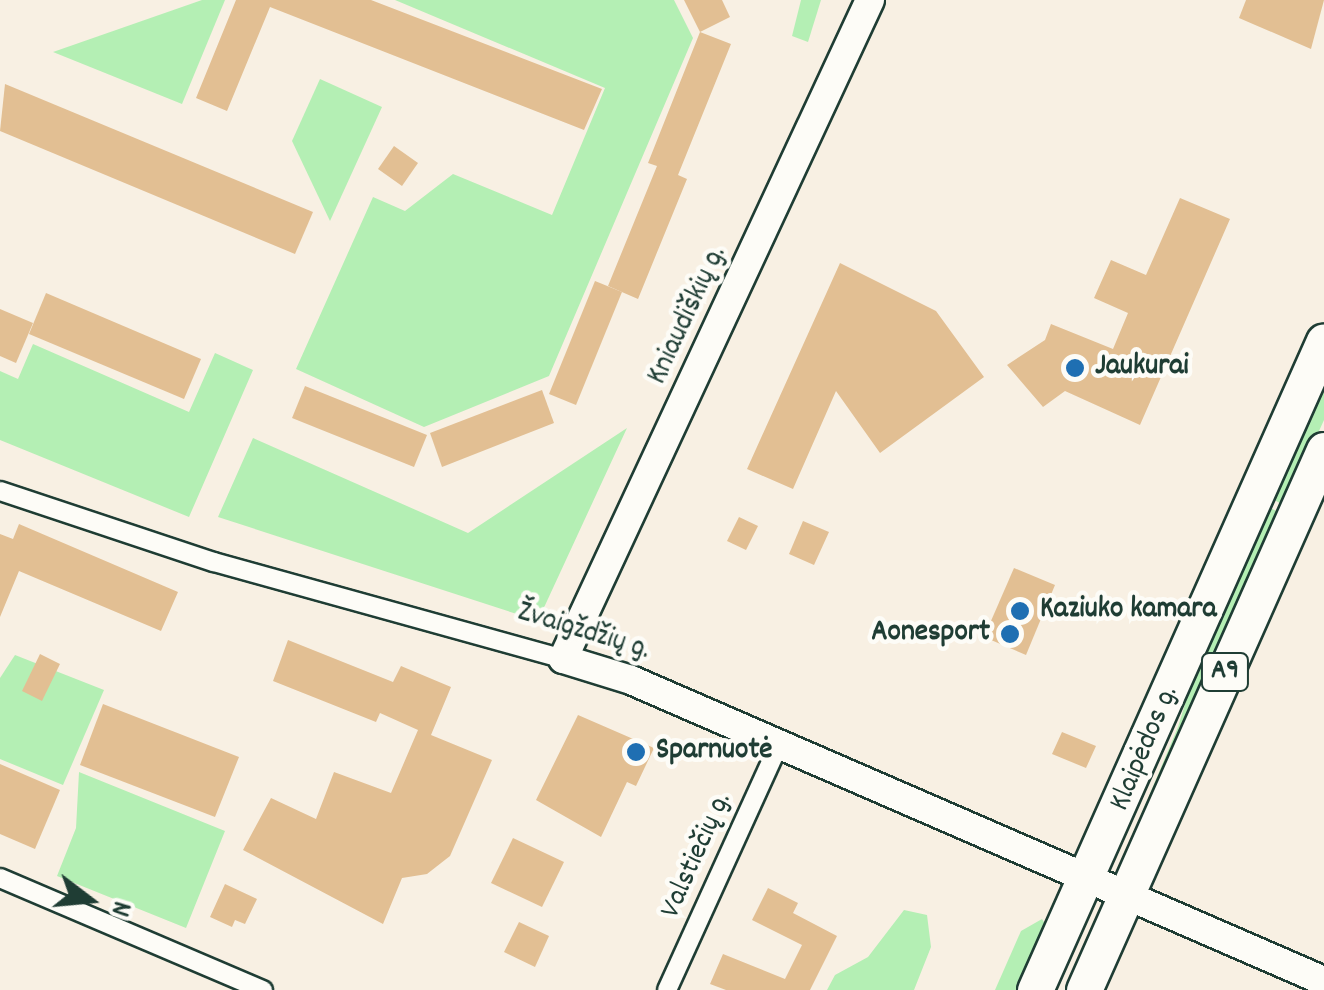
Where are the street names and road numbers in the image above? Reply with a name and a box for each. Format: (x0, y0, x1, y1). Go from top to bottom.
street label: Kniaudiškių g. (641, 241, 737, 391)
street label: Žvaigždžių g. (512, 596, 654, 670)
road number: A9 (1200, 649, 1250, 695)
street label: Klaipėdos g. (1104, 681, 1188, 817)
street label: Valstiečių g. (654, 788, 742, 924)

